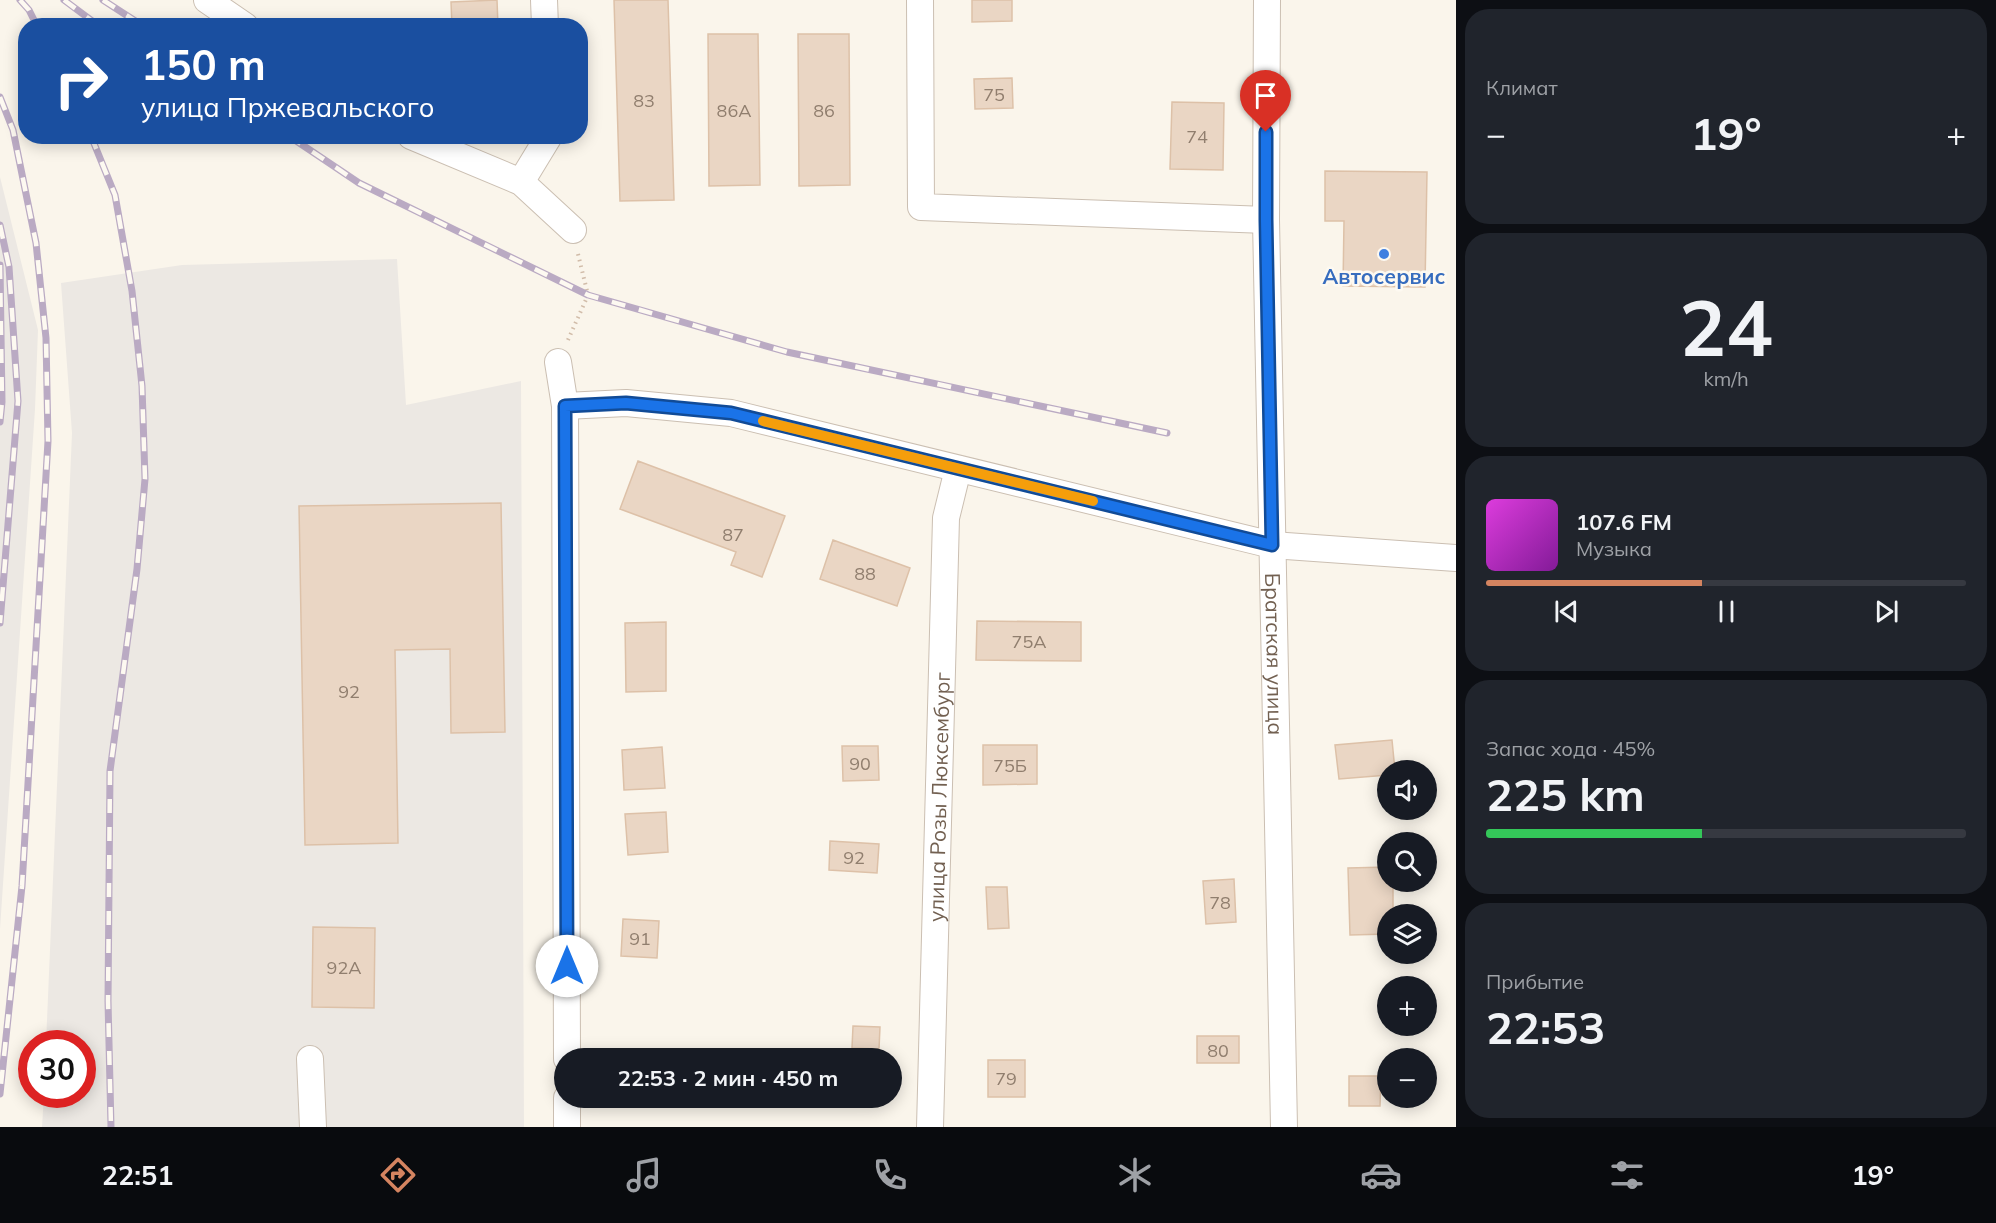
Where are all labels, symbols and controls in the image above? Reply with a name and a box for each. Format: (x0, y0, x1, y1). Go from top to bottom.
text: 150 m (141, 38, 266, 91)
icon: right (42, 42, 120, 120)
pin (1240, 70, 1291, 132)
text: Климат (1486, 75, 1558, 100)
icon: arrive (1249, 79, 1282, 112)
house number: 75 (983, 83, 1005, 106)
house number: 83 (633, 89, 655, 112)
text: улица Пржевальского (141, 90, 434, 124)
house number: 86А (717, 99, 751, 122)
house number: 86 (813, 99, 835, 122)
text: 19° (1690, 105, 1762, 161)
text: − (1486, 113, 1506, 154)
text: + (1946, 113, 1966, 154)
house number: 74 (1186, 125, 1208, 148)
marker: Автосервис (1377, 247, 1391, 261)
place label: Автосервис (1323, 263, 1446, 289)
text: 24 (1679, 278, 1773, 376)
text: km/h (1703, 366, 1749, 391)
text: 107.6 FM (1576, 508, 1672, 536)
house number: 87 (722, 523, 744, 546)
text: Музыка (1576, 536, 1652, 561)
house number: 88 (854, 562, 876, 585)
street label: Братская улица (1260, 572, 1289, 735)
icon: previous (1550, 595, 1583, 628)
icon: pause (1710, 595, 1743, 628)
icon: next (1870, 595, 1903, 628)
house number: 75А (1012, 630, 1046, 653)
street label: улица Розы Люксембург (922, 671, 955, 922)
house number: 92 (338, 680, 360, 703)
text: Запас хода · 45% (1486, 736, 1655, 761)
house number: 90 (849, 752, 871, 775)
house number: 75Б (993, 754, 1027, 777)
map controls (1377, 760, 1437, 1108)
button: sound (1377, 760, 1437, 820)
text: 225 km (1486, 766, 1645, 822)
button: search (1377, 832, 1437, 892)
house number: 92 (843, 846, 865, 869)
house number: 78 (1209, 891, 1231, 914)
button: layers (1377, 904, 1437, 964)
house number: 91 (629, 927, 651, 950)
position arrow (535, 934, 599, 998)
house number: 92А (327, 956, 361, 979)
text: Прибытие (1486, 969, 1584, 994)
button: + (1377, 976, 1437, 1036)
text: 22:53 (1486, 999, 1605, 1055)
speed limit sign: 30 (18, 1030, 96, 1108)
house number: 80 (1207, 1039, 1229, 1062)
button: − (1377, 1048, 1437, 1108)
text: 22:53 · 2 мин · 450 m (618, 1064, 838, 1092)
house number: 79 (995, 1067, 1017, 1090)
icon: directions (377, 1154, 419, 1196)
icon: music (623, 1154, 665, 1196)
icon: phone (869, 1154, 911, 1196)
icon: climate (1114, 1154, 1156, 1196)
icon: car (1360, 1154, 1402, 1196)
icon: filters (1606, 1154, 1648, 1196)
text: 22:51 (102, 1158, 173, 1192)
text: 19° (1851, 1158, 1894, 1192)

